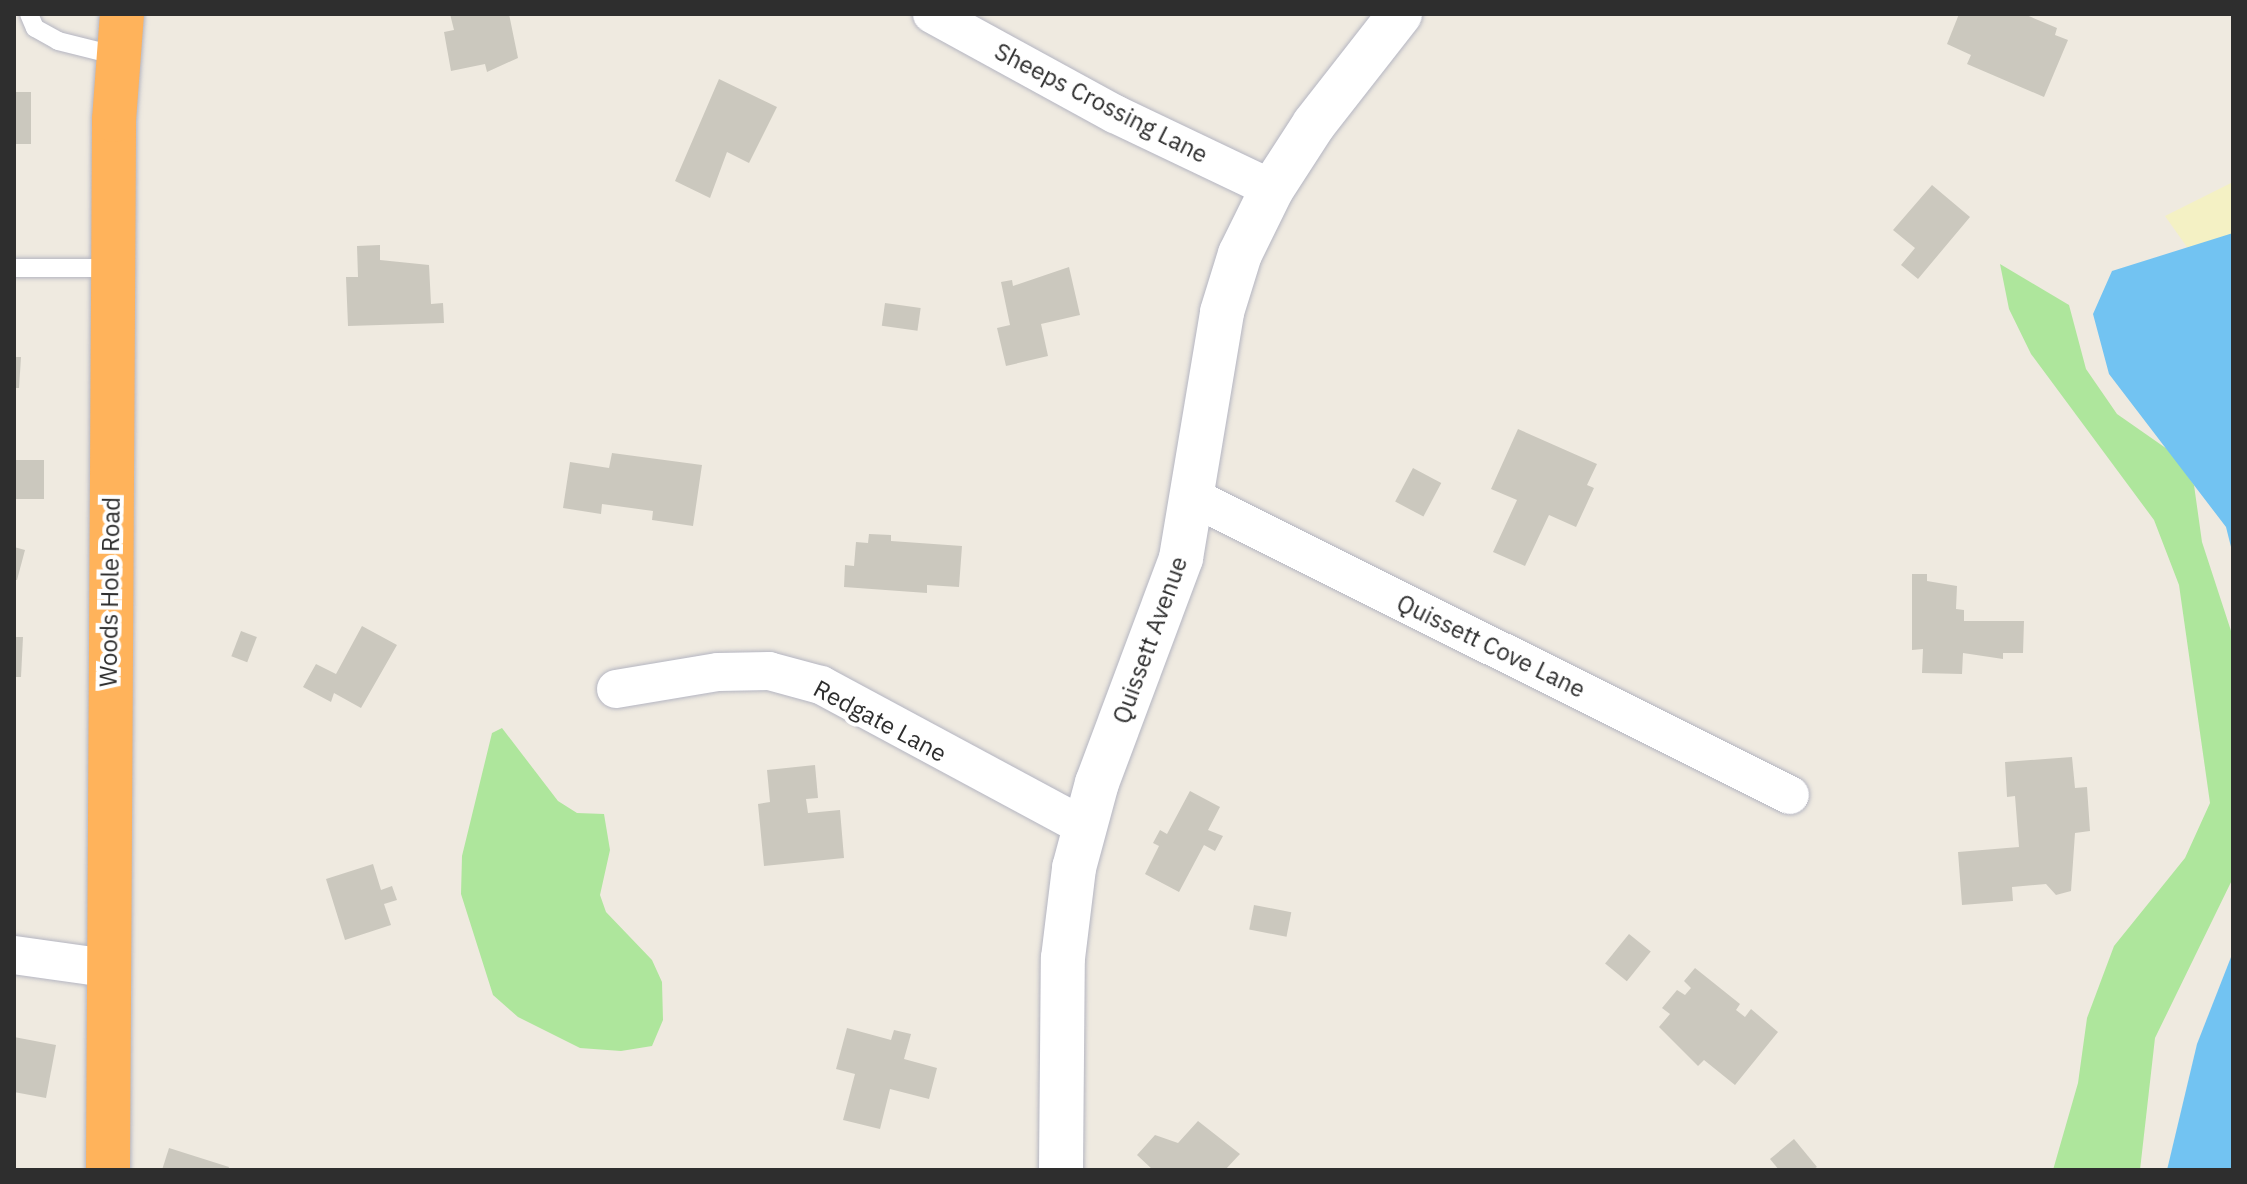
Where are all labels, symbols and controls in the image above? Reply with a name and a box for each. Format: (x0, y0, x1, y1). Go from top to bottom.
street label: Sheeps Crossing Lane (990, 37, 1212, 169)
street label: Woods Hole Road (94, 497, 126, 687)
street label: Quissett Avenue (1106, 553, 1194, 727)
street label: Quissett Cove Lane (1392, 588, 1590, 704)
street label: Redgate Lane (809, 674, 951, 768)

